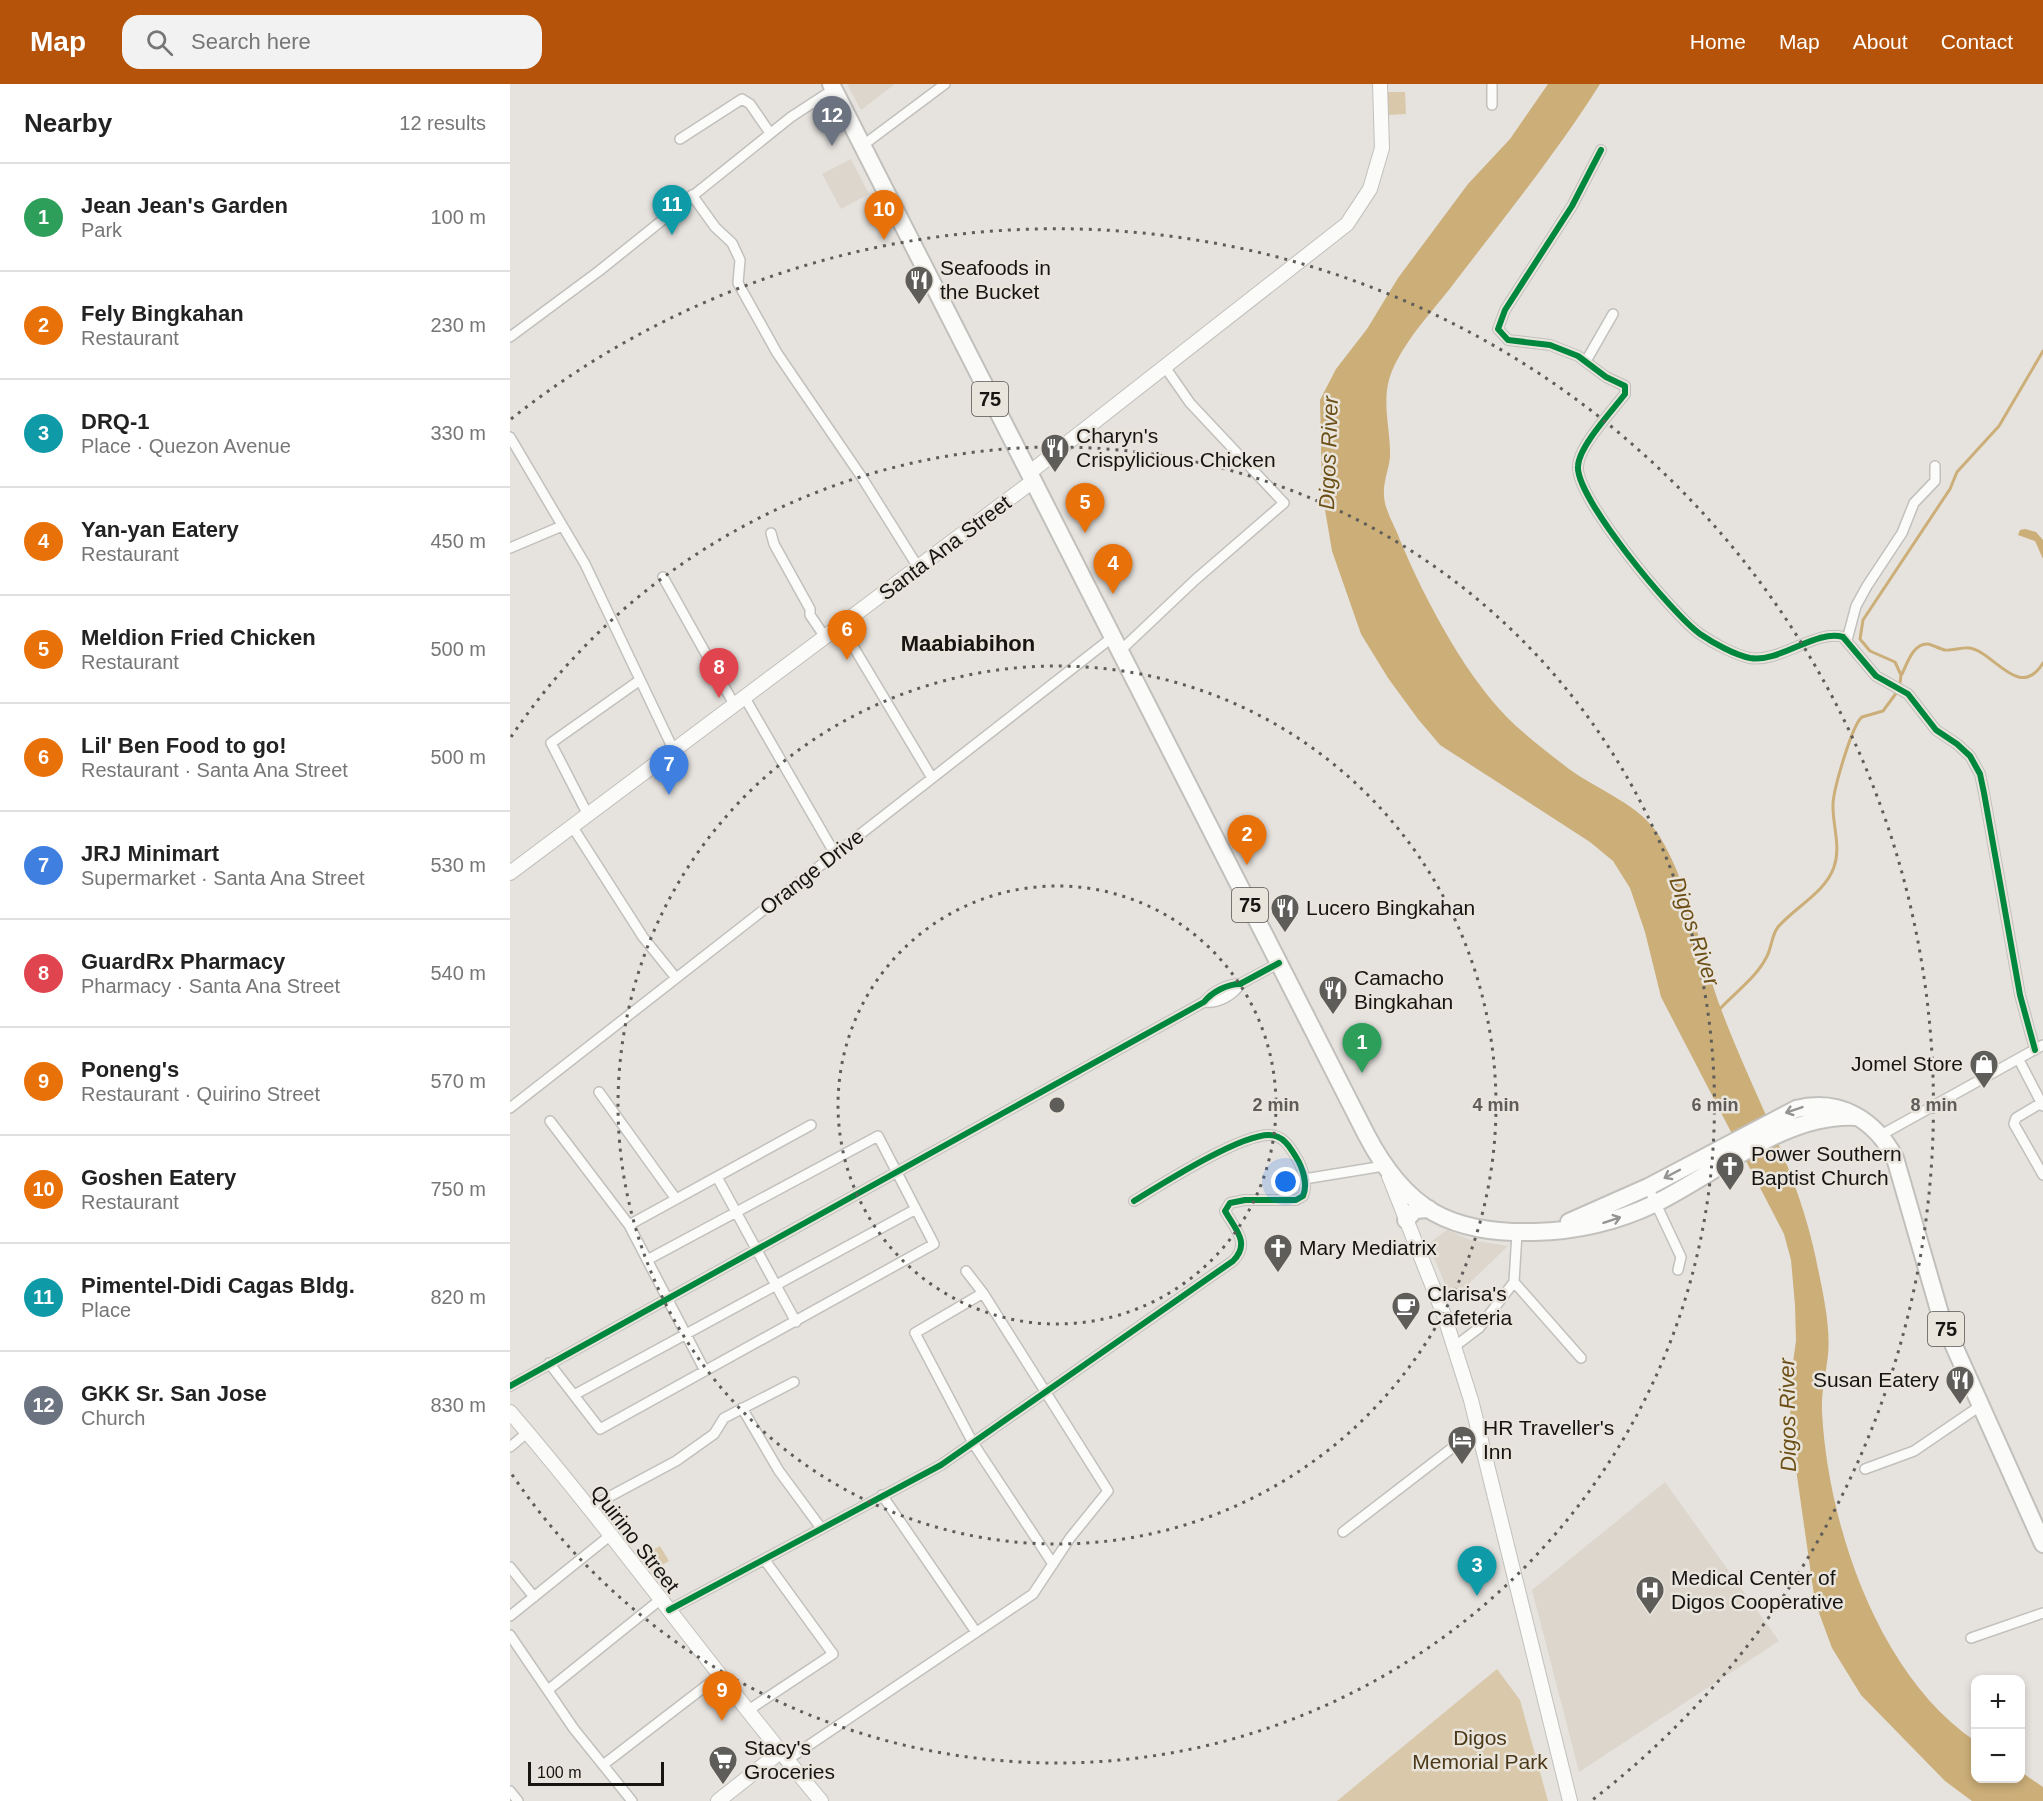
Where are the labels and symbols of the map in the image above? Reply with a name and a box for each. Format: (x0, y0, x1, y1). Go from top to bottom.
pin: 12 (812, 97, 852, 146)
pin: 11 (652, 186, 692, 235)
pin: 10 (864, 190, 904, 240)
place label: Seafoods in the Bucket (940, 256, 1051, 303)
restaurant icon: Seafoods in the Bucket (903, 264, 935, 306)
road number: 75 (972, 382, 1008, 416)
water label: Digos River (1314, 394, 1343, 510)
place label: Charyn's Crispylicious Chicken (1076, 424, 1276, 471)
restaurant icon: Charyn's Crispylicious Chicken (1039, 432, 1071, 474)
pin: 5 (1066, 484, 1104, 533)
street label: Santa Ana Street (874, 491, 1015, 605)
pin: 4 (1094, 544, 1132, 594)
pin: 6 (828, 610, 866, 660)
district label: Maabiabihon (901, 631, 1035, 656)
pin: 8 (700, 648, 738, 698)
pin: 7 (650, 746, 688, 795)
pin: 2 (1228, 816, 1266, 865)
street label: Orange Drive (755, 824, 868, 919)
water label: Digos River (1664, 873, 1725, 991)
road number: 75 (1232, 888, 1268, 922)
restaurant icon: Lucero Bingkahan (1269, 892, 1301, 934)
place label: Lucero Bingkahan (1306, 896, 1475, 919)
place label: Camacho Bingkahan (1354, 966, 1453, 1013)
restaurant icon: Camacho Bingkahan (1317, 974, 1349, 1016)
pin: 1 (1342, 1024, 1382, 1073)
shop icon: Jomel Store (1968, 1048, 2000, 1090)
place label: Jomel Store (1851, 1052, 1963, 1075)
centre of rings (1047, 1095, 1067, 1115)
text: 2 min (1252, 1095, 1300, 1115)
text: 4 min (1472, 1095, 1520, 1115)
text: 6 min (1691, 1095, 1739, 1115)
text: 8 min (1910, 1095, 1958, 1115)
one-way arrow (1786, 1106, 1804, 1117)
place label: Power Southern Baptist Church (1751, 1142, 1902, 1189)
church icon: Power Southern Baptist Church (1714, 1150, 1746, 1192)
your location (1271, 1167, 1300, 1196)
one-way arrow (1664, 1168, 1681, 1180)
one-way arrow (1602, 1214, 1621, 1225)
church icon: Mary Mediatrix (1262, 1232, 1294, 1274)
place label: Mary Mediatrix (1299, 1236, 1437, 1259)
place label: Clarisa's Cafeteria (1427, 1282, 1513, 1329)
cafe icon: Clarisa's Cafeteria (1390, 1290, 1422, 1332)
road number: 75 (1928, 1312, 1964, 1346)
water label: Digos River (1774, 1356, 1801, 1472)
restaurant icon: Susan Eatery (1944, 1364, 1976, 1406)
place label: Susan Eatery (1813, 1368, 1939, 1391)
place label: HR Traveller's Inn (1483, 1416, 1614, 1463)
hotel icon: HR Traveller's Inn (1446, 1424, 1478, 1466)
street label: Quirino Street (586, 1481, 684, 1597)
pin: 3 (1458, 1546, 1496, 1596)
place label: Medical Center of Digos Cooperative (1671, 1566, 1844, 1613)
hospital icon: Medical Center of Digos Cooperative (1634, 1574, 1666, 1616)
pin: 9 (702, 1672, 742, 1721)
park label: Digos Memorial Park (1412, 1726, 1548, 1773)
place label: Stacy's Groceries (744, 1736, 835, 1783)
supermarket icon: Stacy's Groceries (707, 1744, 739, 1786)
scale bar (528, 1759, 664, 1786)

